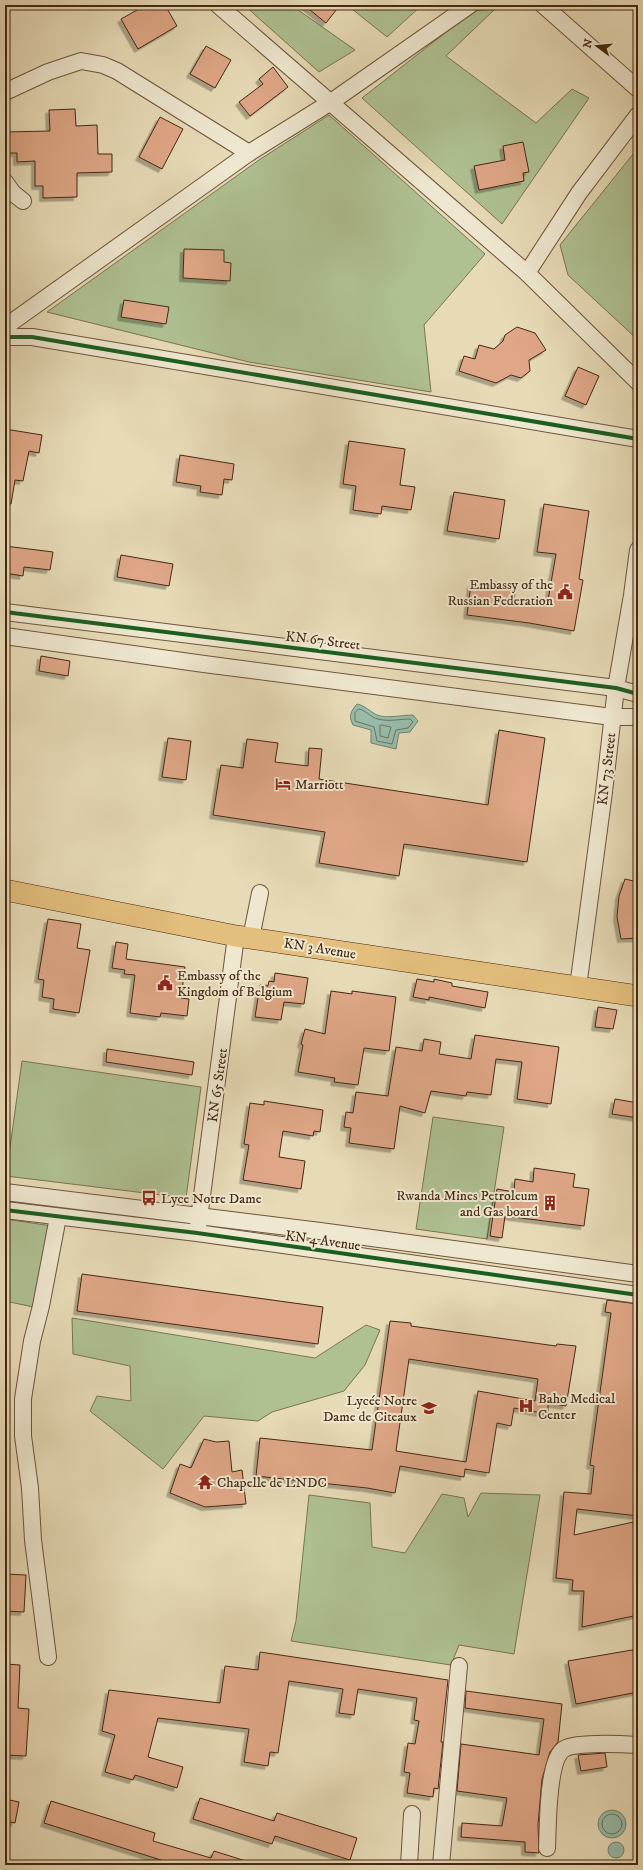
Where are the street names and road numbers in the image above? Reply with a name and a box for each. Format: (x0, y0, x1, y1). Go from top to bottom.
street label: KN 67 Street (285, 627, 362, 655)
street label: KN 73 Street (594, 731, 620, 806)
street label: KN 3 Avenue (282, 934, 357, 964)
street label: KN 65 Street (204, 1046, 232, 1123)
street label: KN 4 Avenue (284, 1227, 362, 1255)

